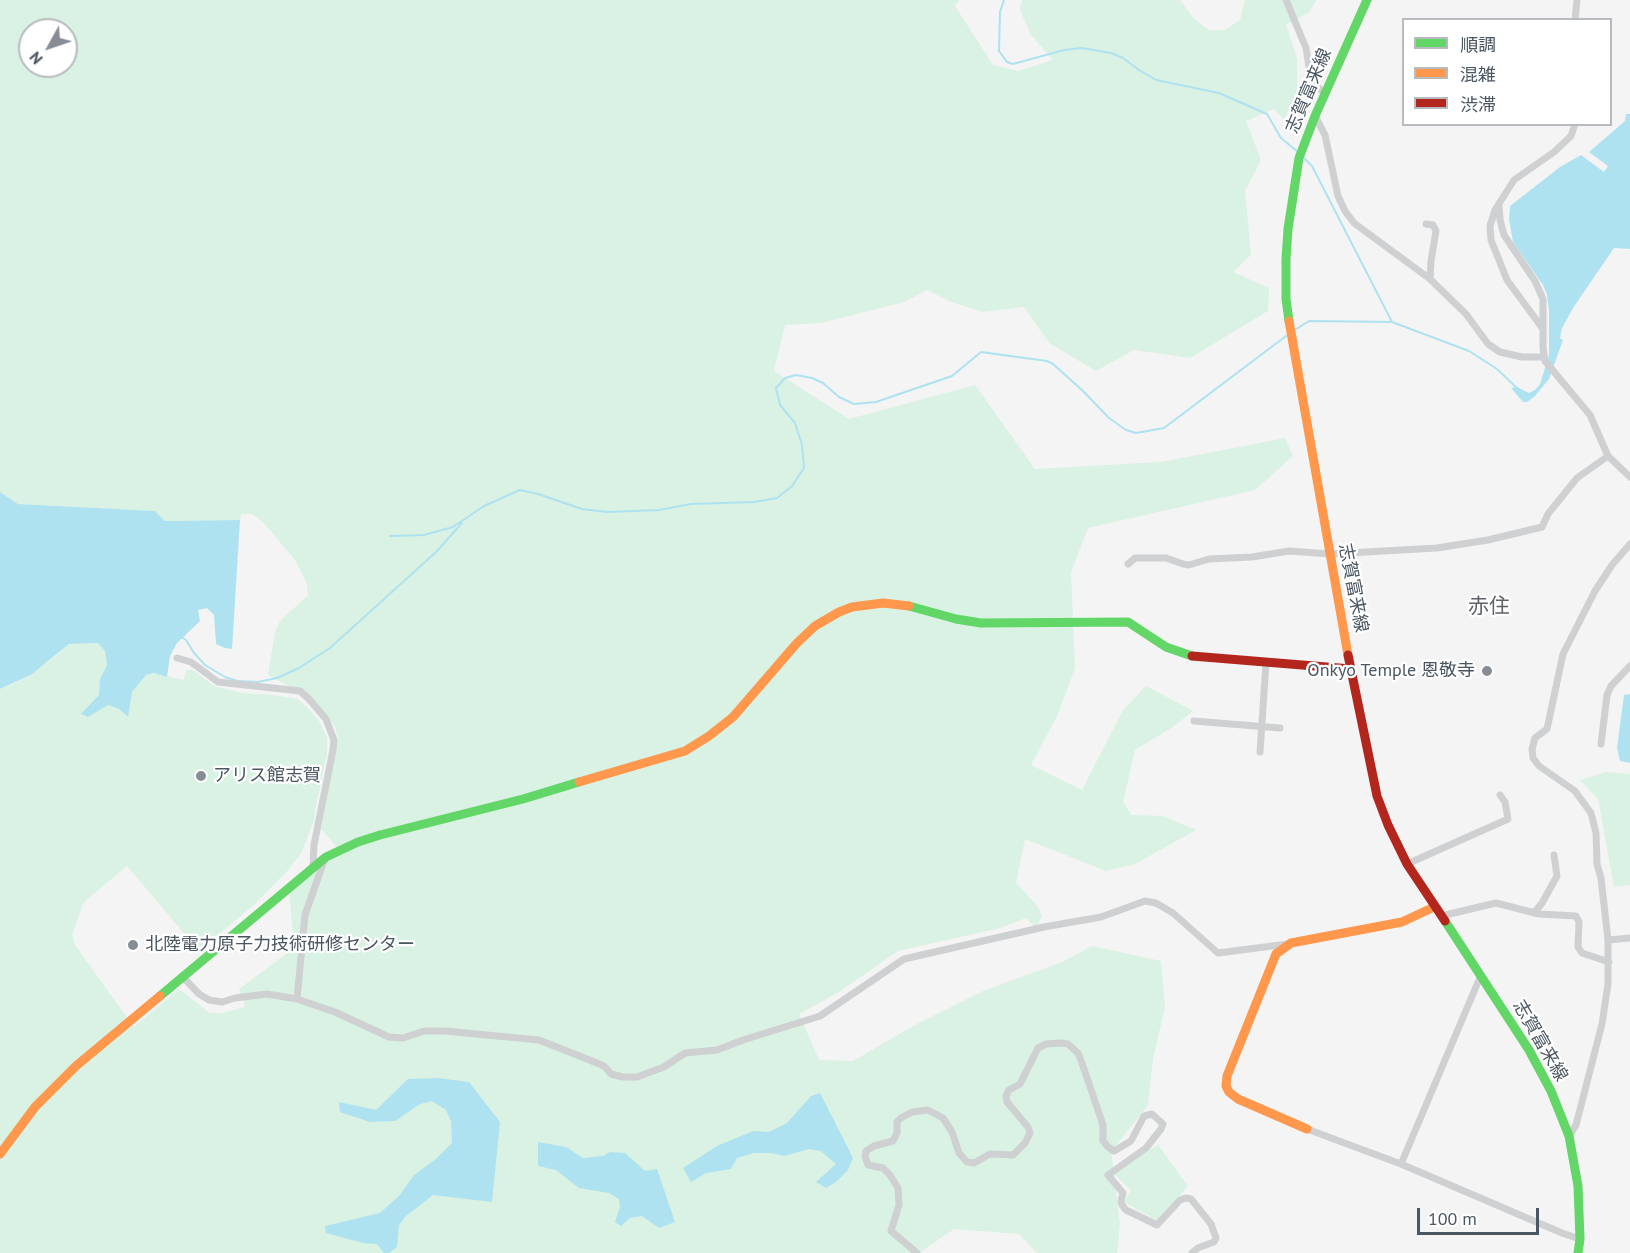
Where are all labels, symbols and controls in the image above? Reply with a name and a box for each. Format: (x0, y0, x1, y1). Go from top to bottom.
north arrow (18, 18, 78, 78)
legend (1402, 18, 1612, 126)
text: 順調 (1460, 33, 1496, 56)
street label: 志賀富来線 (1281, 45, 1337, 137)
text: N (25, 48, 47, 69)
text: 混雑 (1460, 63, 1496, 86)
text: 渋滞 (1460, 93, 1496, 116)
street label: 志賀富来線 (1334, 542, 1372, 634)
district label: 赤住 (1468, 594, 1510, 620)
place label: Onkyo Temple 恩敬寺 (1307, 660, 1475, 682)
marker: Onkyo Temple 恩敬寺 (1480, 664, 1494, 678)
place label: アリス館志賀 (213, 765, 321, 787)
marker: アリス館志賀 (194, 769, 208, 783)
place label: 北陸電力原子力技術研修センター (145, 934, 415, 956)
marker: 北陸電力原子力技術研修センター (126, 938, 140, 952)
street label: 志賀富来線 (1508, 997, 1572, 1085)
scale bar (1420, 1196, 1542, 1234)
text: 100 m (1428, 1207, 1477, 1230)

